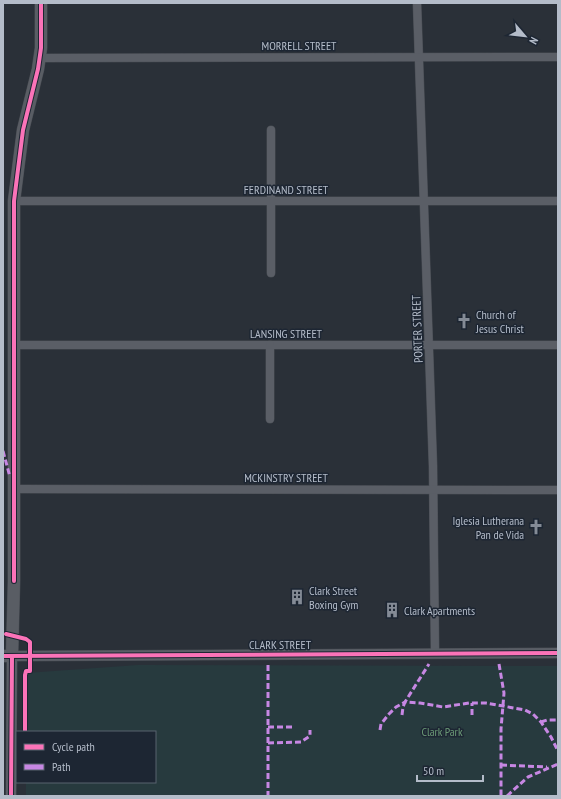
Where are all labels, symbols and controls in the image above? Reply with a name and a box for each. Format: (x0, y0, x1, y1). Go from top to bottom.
north arrow (505, 16, 545, 56)
text: N (526, 35, 541, 47)
street label: MORRELL STREET (262, 38, 337, 53)
street label: FERDINAND STREET (244, 182, 329, 197)
street label: PORTER STREET (408, 294, 426, 363)
place label: Church of Jesus Christ (475, 307, 524, 336)
church icon: Church of Jesus Christ (455, 312, 473, 330)
street label: LANSING STREET (250, 326, 323, 341)
street label: MCKINSTRY STREET (244, 470, 328, 485)
place label: Iglesia Lutherana Pan de Vida (453, 513, 524, 542)
church icon: Iglesia Lutherana Pan de Vida (527, 518, 545, 536)
place label: Clark Street Boxing Gym (309, 583, 359, 612)
building icon: Clark Street Boxing Gym (288, 588, 306, 606)
building icon: Clark Apartments (383, 601, 401, 619)
place label: Clark Apartments (404, 603, 475, 618)
street label: CLARK STREET (249, 637, 312, 652)
park label: Clark Park (421, 724, 463, 739)
legend (16, 731, 156, 783)
text: Cycle path (52, 739, 95, 754)
scale bar (417, 757, 483, 783)
text: Path (52, 759, 70, 774)
text: 50 m (423, 763, 444, 778)

